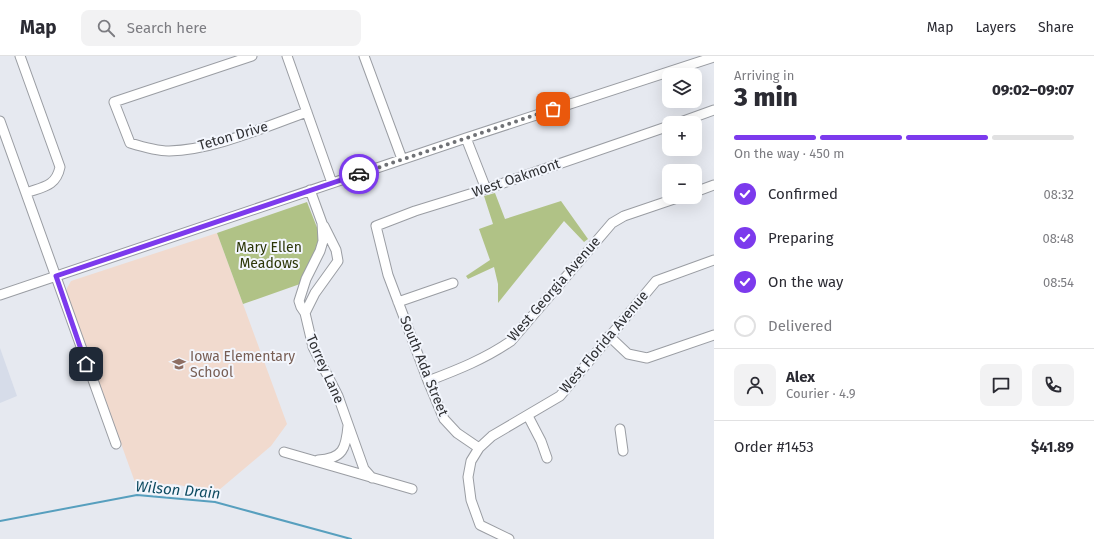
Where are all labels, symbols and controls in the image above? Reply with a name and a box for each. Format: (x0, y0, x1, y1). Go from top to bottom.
search box (81, 10, 361, 46)
text: Map (20, 16, 57, 39)
icon: search (95, 17, 117, 39)
text: Search here (127, 19, 207, 37)
text: Map (927, 19, 953, 36)
text: Layers (975, 19, 1016, 36)
text: Share (1038, 19, 1074, 36)
map controls (662, 68, 702, 204)
button: layers (662, 68, 702, 108)
text: Arriving in (734, 68, 794, 83)
text: 09:02–09:07 (992, 81, 1074, 99)
text: 3 min (734, 82, 798, 113)
pin (536, 92, 570, 126)
icon: bag (542, 98, 564, 120)
button: + (662, 116, 702, 156)
street label: Teton Drive (196, 118, 270, 154)
text: On the way · 450 m (734, 146, 845, 161)
courier (339, 154, 379, 194)
street label: West Oakmont (470, 155, 563, 201)
icon: car (348, 163, 370, 185)
button: − (662, 164, 702, 204)
icon: check (734, 183, 756, 205)
text: Confirmed (768, 185, 838, 203)
text: 08:32 (1044, 187, 1074, 202)
icon: check (734, 227, 756, 249)
text: Preparing (768, 229, 833, 247)
text: 08:48 (1042, 231, 1074, 246)
street label: West Georgia Avenue (504, 233, 604, 345)
park label: Mary Ellen Meadows (236, 239, 302, 272)
icon: check (734, 271, 756, 293)
text: On the way (768, 273, 843, 291)
text: 08:54 (1043, 275, 1074, 290)
street label: West Florida Avenue (556, 287, 652, 397)
street label: South Ada Street (396, 313, 452, 419)
text: Delivered (768, 317, 832, 335)
street label: Torrey Lane (302, 332, 348, 406)
pin (69, 347, 103, 381)
place label: Iowa Elementary School (190, 348, 295, 381)
icon: home (75, 353, 97, 375)
school or university icon: Iowa Elementary School (171, 356, 187, 372)
button: person (734, 364, 776, 406)
button: chat (980, 364, 1022, 406)
button: phone (1032, 364, 1074, 406)
text: Alex (786, 368, 815, 386)
text: Courier · 4.9 (786, 386, 856, 401)
text: Order #1453 (734, 438, 814, 456)
text: $41.89 (1031, 438, 1074, 456)
water label: Wilson Drain (135, 477, 221, 503)

